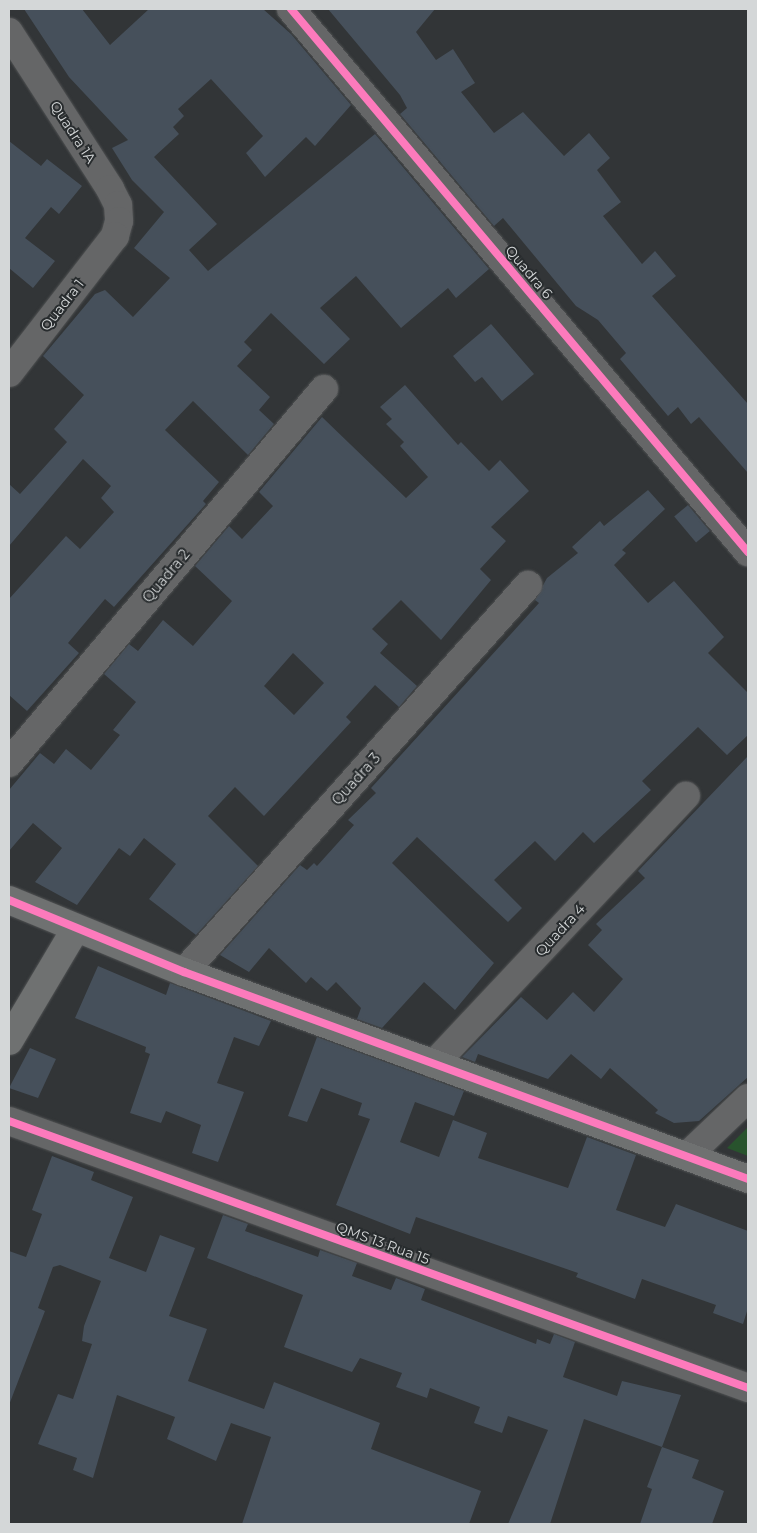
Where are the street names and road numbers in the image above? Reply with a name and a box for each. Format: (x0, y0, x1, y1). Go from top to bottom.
street label: Quadra 1A (47, 98, 99, 166)
street label: Quadra 6 (502, 242, 556, 302)
street label: Quadra 1 (37, 276, 87, 334)
street label: Quadra 2 (139, 546, 193, 606)
street label: Quadra 3 (328, 750, 384, 808)
street label: Quadra 4 (532, 900, 588, 960)
street label: QMS 13 Rua 15 (334, 1218, 432, 1268)

